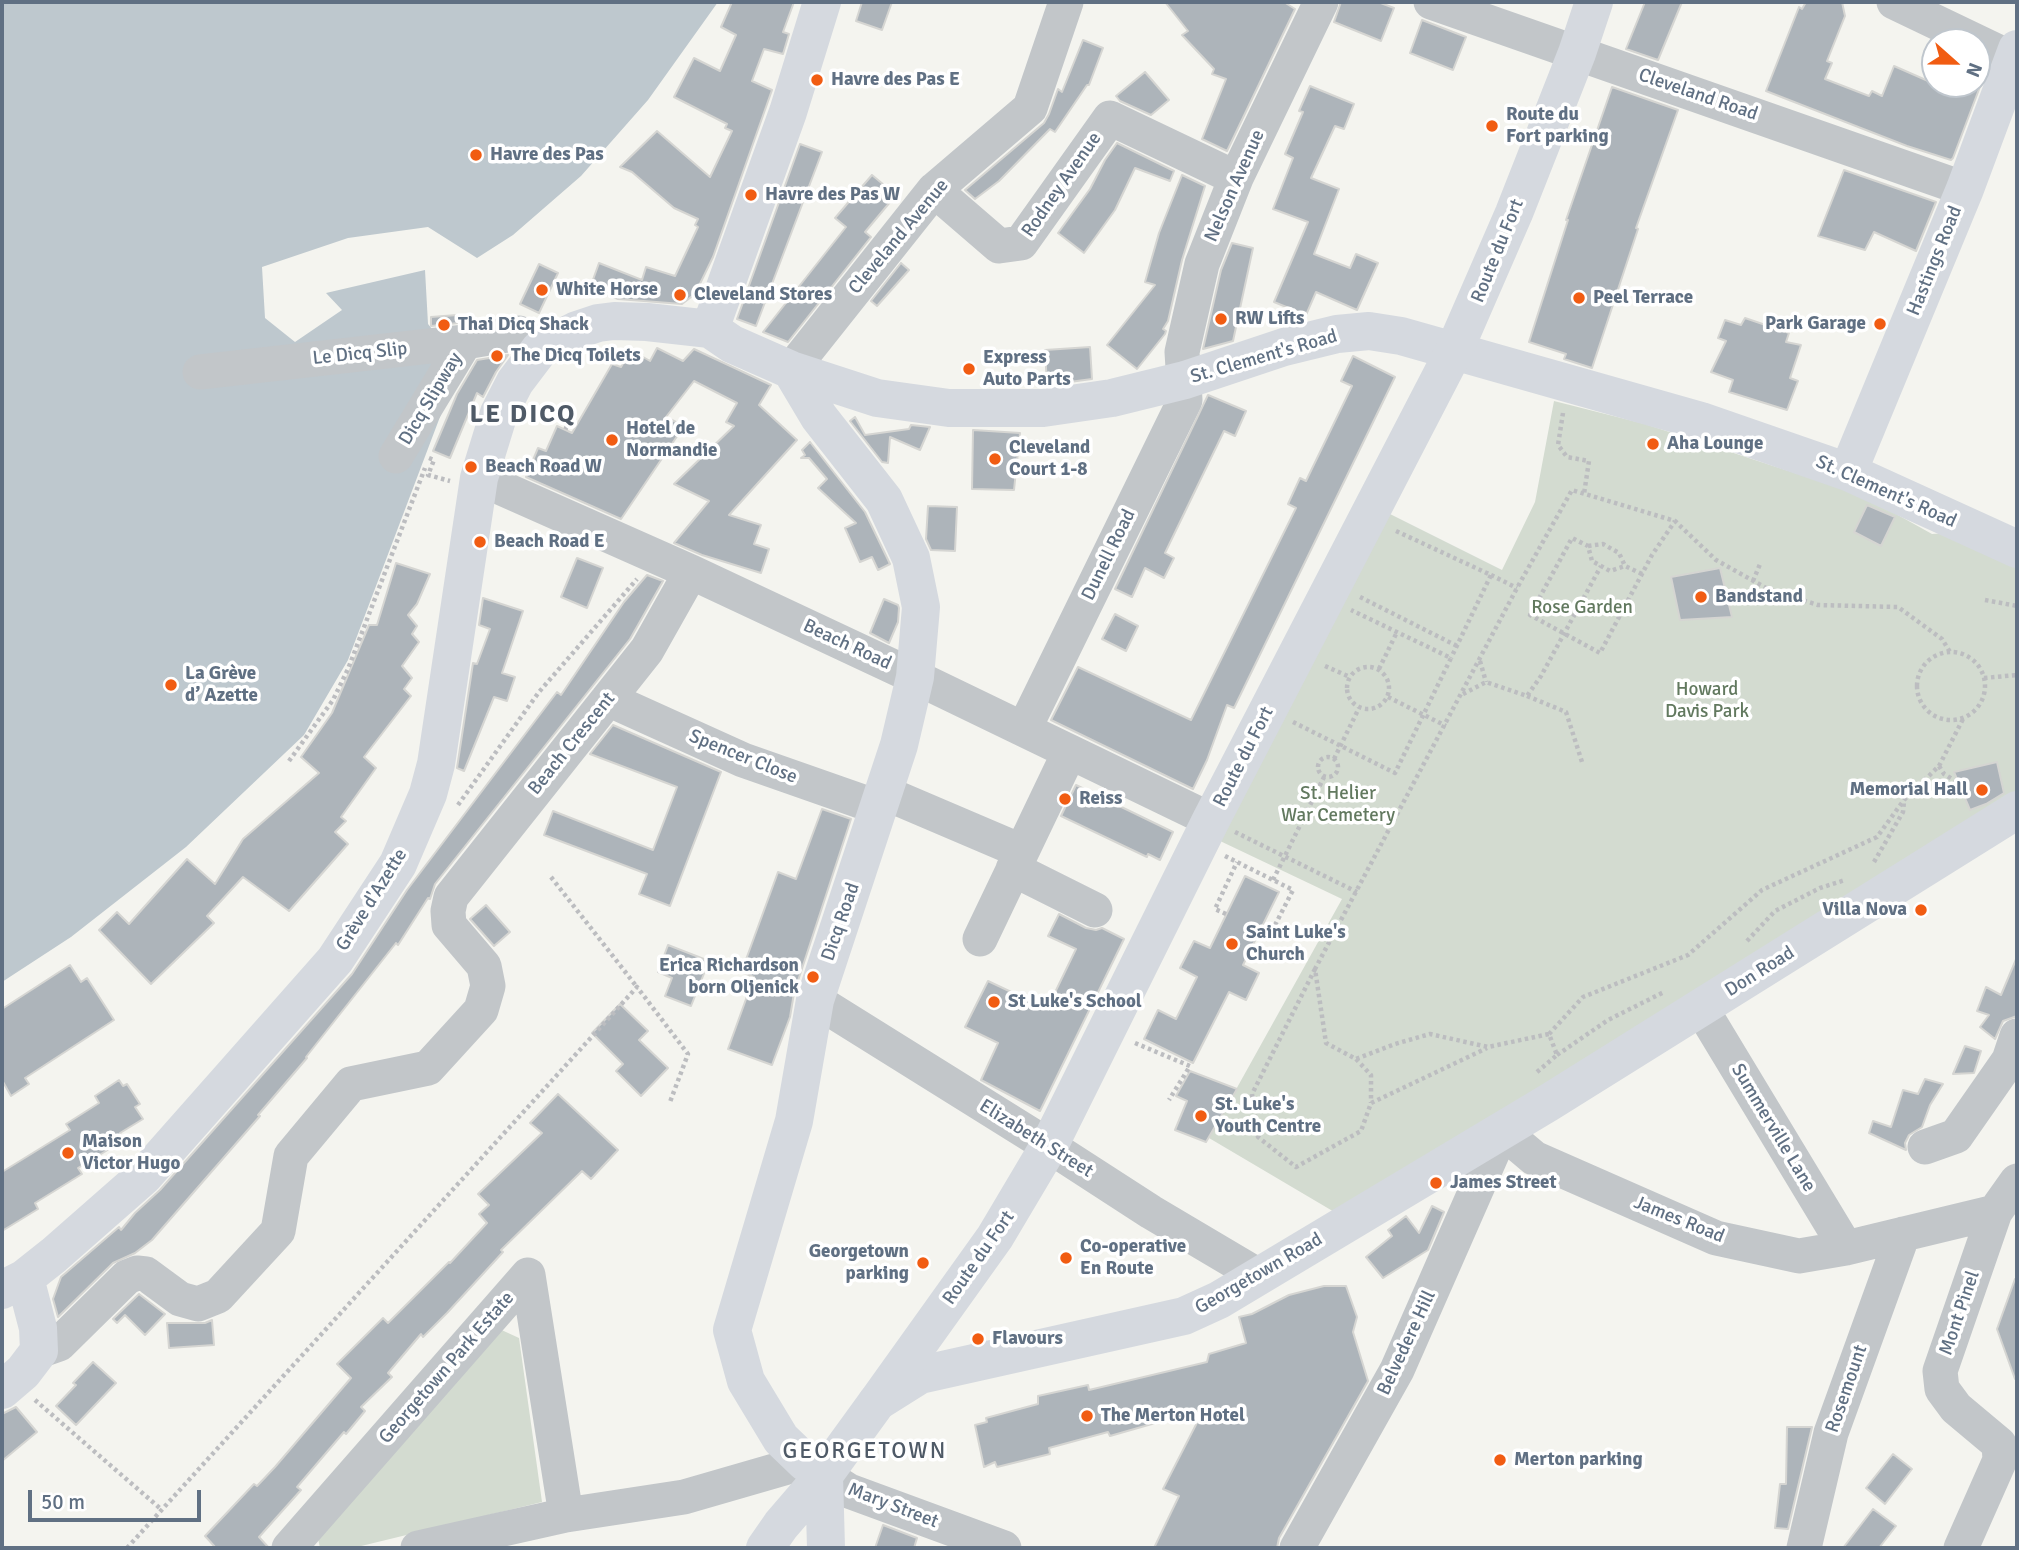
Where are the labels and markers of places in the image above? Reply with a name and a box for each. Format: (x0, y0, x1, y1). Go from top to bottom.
place label: Havre des Pas E (831, 69, 960, 91)
marker: Havre des Pas E (809, 72, 825, 88)
place label: Route du Fort parking (1506, 104, 1609, 148)
marker: Route du Fort parking (1484, 118, 1500, 134)
place label: Havre des Pas (490, 144, 604, 166)
marker: Havre des Pas (468, 147, 484, 163)
place label: Havre des Pas W (765, 184, 900, 206)
marker: Havre des Pas W (743, 187, 759, 203)
place label: White Horse (556, 279, 658, 301)
marker: White Horse (534, 282, 550, 298)
place label: Cleveland Stores (694, 284, 832, 306)
marker: Cleveland Stores (672, 287, 688, 303)
place label: Peel Terrace (1593, 287, 1693, 309)
marker: Peel Terrace (1571, 290, 1587, 306)
place label: RW Lifts (1235, 308, 1305, 330)
marker: RW Lifts (1213, 311, 1229, 327)
place label: Park Garage (1765, 313, 1866, 335)
place label: Thai Dicq Shack (458, 314, 589, 336)
marker: Park Garage (1872, 316, 1888, 332)
marker: Thai Dicq Shack (436, 317, 452, 333)
place label: The Dicq Toilets (511, 345, 641, 367)
place label: Express Auto Parts (983, 347, 1071, 391)
marker: The Dicq Toilets (489, 348, 505, 364)
marker: Express Auto Parts (961, 361, 977, 377)
place label: Hotel de Normandie (626, 418, 717, 462)
marker: Hotel de Normandie (604, 432, 620, 448)
place label: Aha Lounge (1667, 433, 1763, 455)
marker: Aha Lounge (1645, 436, 1661, 452)
place label: Cleveland Court 1-8 (1009, 437, 1090, 481)
marker: Cleveland Court 1-8 (987, 451, 1003, 467)
place label: Beach Road W (485, 456, 602, 478)
marker: Beach Road W (463, 459, 479, 475)
place label: Beach Road E (494, 531, 605, 553)
marker: Beach Road E (472, 534, 488, 550)
place label: Bandstand (1715, 586, 1803, 608)
marker: Bandstand (1693, 589, 1709, 605)
place label: La Grève d’ Azette (185, 663, 258, 707)
marker: La Grève d’ Azette (163, 677, 179, 693)
place label: Memorial Hall (1850, 779, 1968, 801)
marker: Memorial Hall (1974, 782, 1990, 798)
place label: Reiss (1079, 788, 1122, 810)
marker: Reiss (1057, 791, 1073, 807)
place label: Villa Nova (1822, 899, 1907, 921)
marker: Villa Nova (1913, 902, 1929, 918)
place label: Saint Luke's Church (1246, 922, 1346, 966)
marker: Saint Luke's Church (1224, 936, 1240, 952)
place label: Erica Richardson born Oljenick (659, 955, 799, 999)
marker: Erica Richardson born Oljenick (805, 969, 821, 985)
place label: St Luke's School (1008, 991, 1142, 1013)
marker: St Luke's School (986, 994, 1002, 1010)
place label: St. Luke's Youth Centre (1215, 1094, 1321, 1138)
marker: St. Luke's Youth Centre (1193, 1108, 1209, 1124)
place label: Maison Victor Hugo (82, 1131, 180, 1175)
marker: Maison Victor Hugo (60, 1145, 76, 1161)
place label: James Street (1450, 1172, 1557, 1194)
marker: James Street (1428, 1175, 1444, 1191)
place label: Co-operative En Route (1080, 1236, 1186, 1280)
place label: Georgetown parking (809, 1241, 909, 1285)
marker: Co-operative En Route (1058, 1250, 1074, 1266)
marker: Georgetown parking (915, 1255, 931, 1271)
place label: Flavours (992, 1328, 1063, 1350)
marker: Flavours (970, 1331, 986, 1347)
place label: The Merton Hotel (1101, 1405, 1245, 1427)
marker: The Merton Hotel (1079, 1408, 1095, 1424)
place label: Merton parking (1514, 1449, 1643, 1471)
marker: Merton parking (1492, 1452, 1508, 1468)

